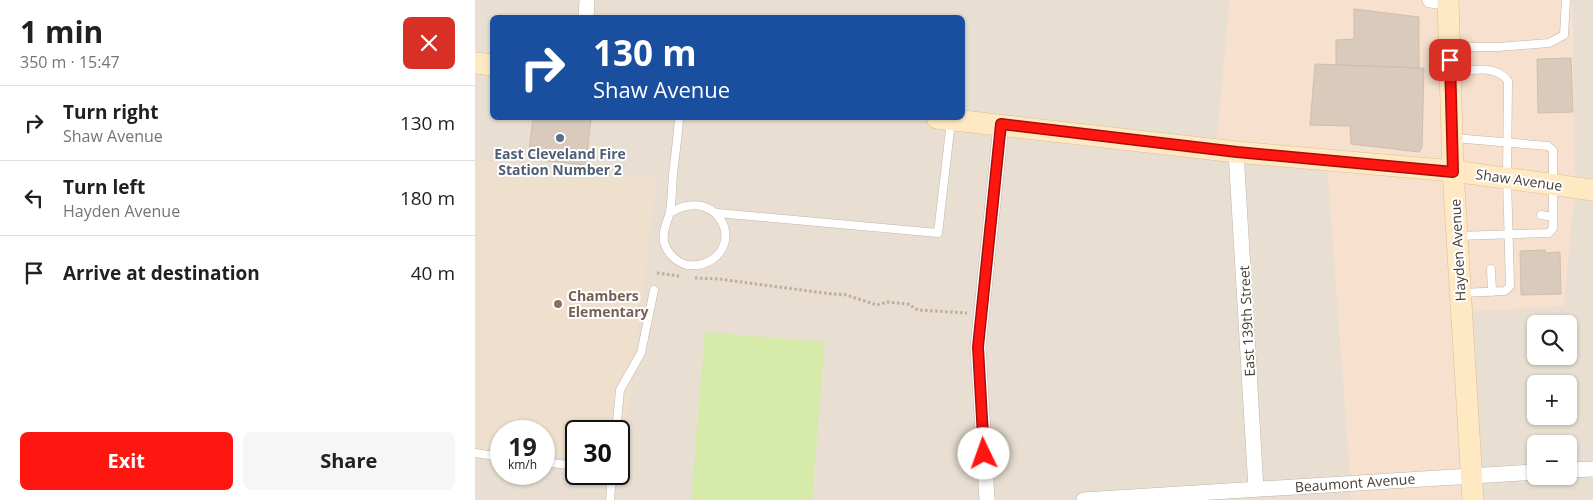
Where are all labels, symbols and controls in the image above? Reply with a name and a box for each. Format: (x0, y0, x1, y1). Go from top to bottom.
text: 1 min (20, 11, 103, 52)
button: close (403, 17, 455, 69)
text: 130 m (593, 29, 697, 76)
icon: right (510, 35, 575, 100)
pin (1429, 39, 1471, 81)
icon: arrive (1436, 46, 1464, 74)
text: 350 m · 15:47 (20, 51, 120, 73)
text: Shaw Avenue (593, 74, 730, 104)
text: Turn right (63, 99, 158, 125)
icon: right (20, 109, 48, 137)
text: 130 m (400, 110, 455, 136)
text: Shaw Avenue (63, 125, 163, 147)
marker: East Cleveland Fire Station Number 2 (554, 132, 566, 144)
place label: East Cleveland Fire Station Number 2 (494, 144, 626, 179)
street label: Shaw Avenue (1475, 164, 1564, 195)
text: Turn left (63, 174, 145, 200)
icon: left (20, 184, 48, 212)
text: 180 m (400, 185, 455, 211)
street label: Hayden Avenue (1445, 198, 1470, 302)
text: Hayden Avenue (63, 200, 180, 222)
icon: arrive (20, 259, 48, 287)
text: Arrive at destination (63, 260, 260, 286)
text: 40 m (411, 260, 455, 286)
street label: East 139th Street (1234, 265, 1259, 377)
place label: Chambers Elementary (568, 286, 648, 321)
marker: Chambers Elementary (552, 298, 564, 310)
map controls (1527, 315, 1577, 485)
button: search (1527, 315, 1577, 365)
button: + (1527, 375, 1577, 425)
speed limit sign: 30 (565, 420, 630, 485)
position arrow (957, 427, 1009, 479)
text: 19 (508, 429, 537, 463)
button: Exit (20, 432, 233, 490)
button: Share (243, 432, 455, 490)
button: − (1527, 435, 1577, 485)
text: km/h (508, 456, 537, 473)
street label: Beaumont Avenue (1294, 469, 1416, 496)

